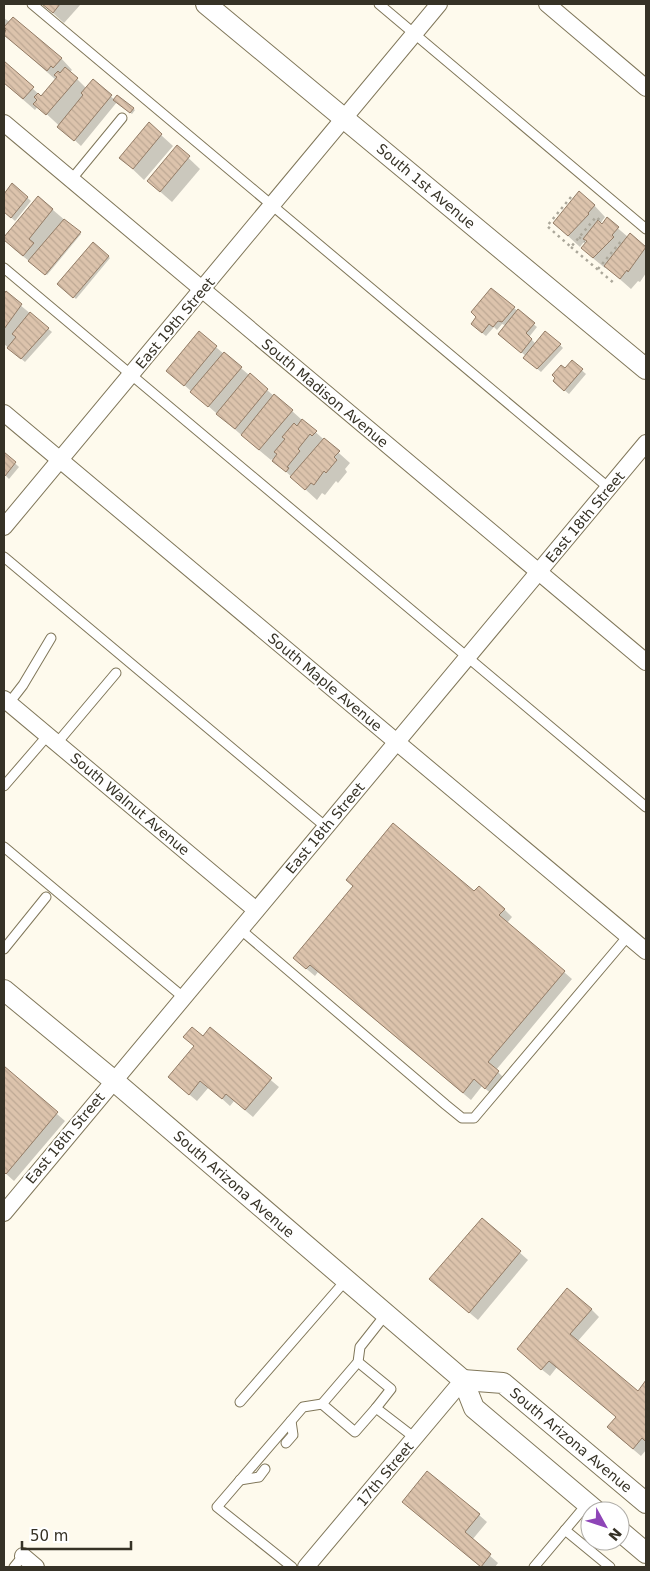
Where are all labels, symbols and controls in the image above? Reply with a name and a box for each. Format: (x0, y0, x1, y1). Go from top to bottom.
street label: South 1st Avenue (374, 140, 478, 232)
street label: East 19th Street (132, 274, 218, 372)
street label: South Madison Avenue (259, 336, 391, 450)
street label: East 18th Street (542, 468, 628, 566)
street label: South Maple Avenue (265, 630, 385, 734)
street label: South Walnut Avenue (67, 750, 193, 858)
street label: East 18th Street (282, 779, 368, 877)
street label: East 18th Street (22, 1089, 108, 1187)
street label: South Arizona Avenue (171, 1127, 297, 1241)
street label: South Arizona Avenue (507, 1384, 635, 1496)
street label: 17th Street (353, 1438, 417, 1509)
north arrow (580, 1501, 630, 1551)
scale bar (22, 1518, 131, 1550)
text: N (605, 1525, 625, 1544)
text: 50 m (30, 1527, 68, 1545)

